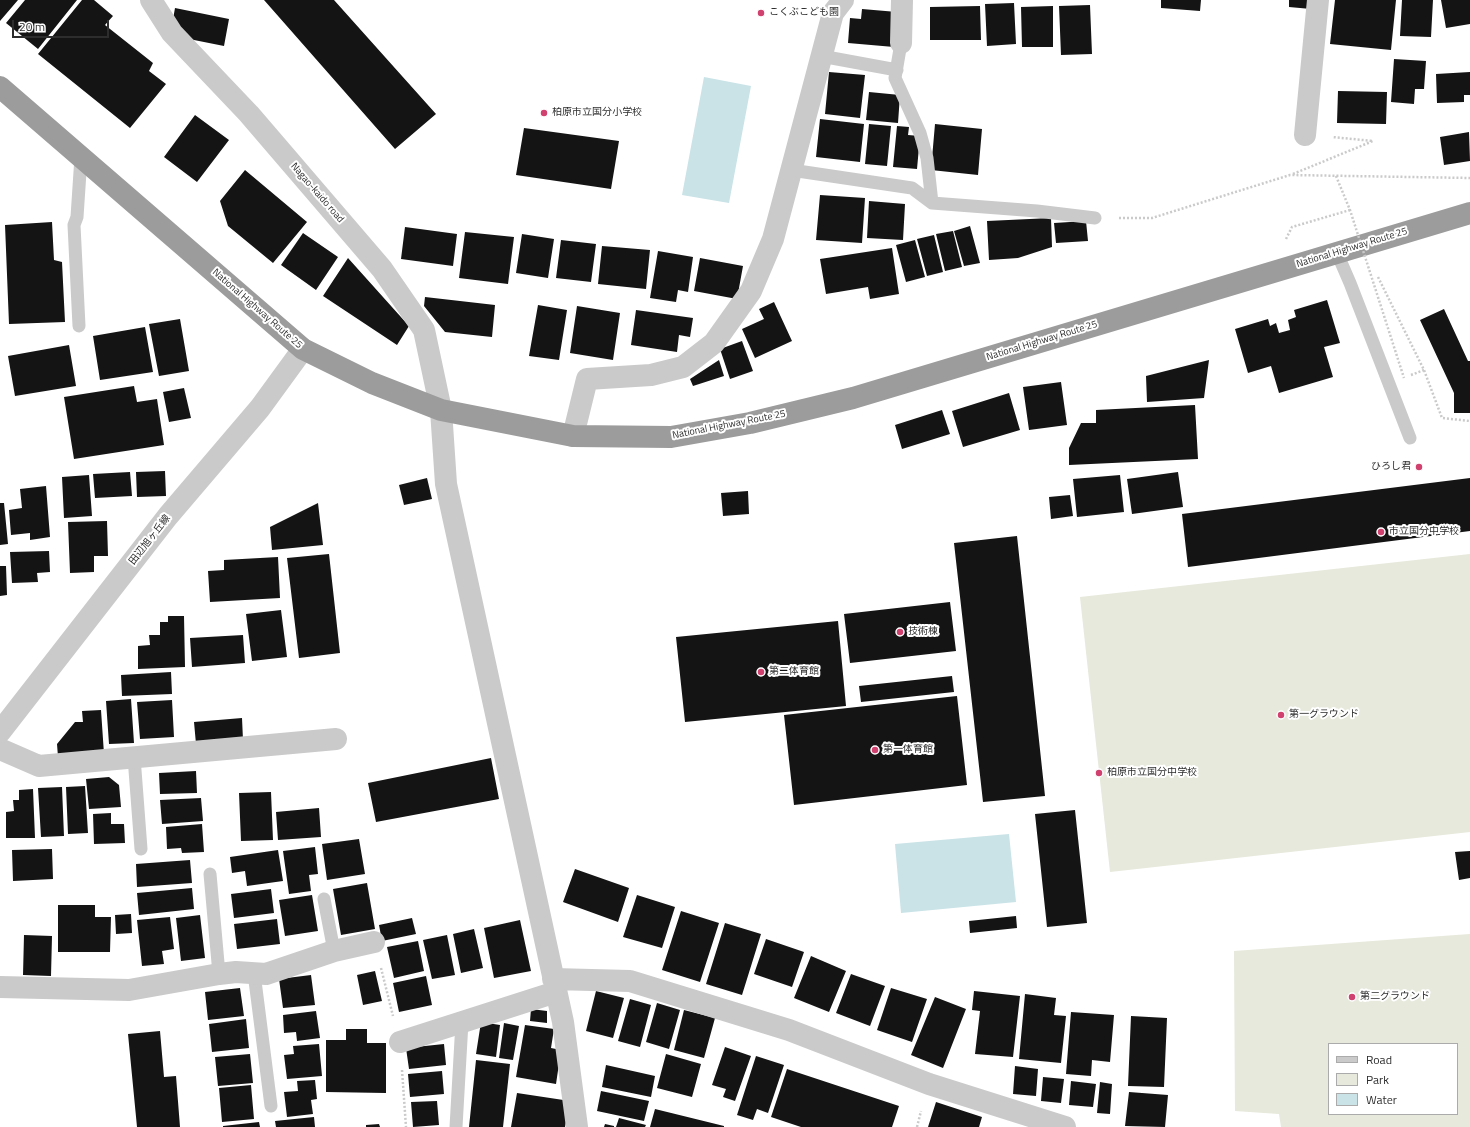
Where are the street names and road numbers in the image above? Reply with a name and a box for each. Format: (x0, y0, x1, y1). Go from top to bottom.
street label: Nagao-kaido road (288, 161, 346, 225)
street label: National Highway Route 25 (1295, 225, 1409, 271)
street label: National Highway Route 25 (210, 267, 304, 351)
street label: National Highway Route 25 (985, 318, 1099, 364)
street label: National Highway Route 25 (671, 408, 787, 442)
street label: 田辺旭ヶ丘線 (127, 513, 173, 567)

